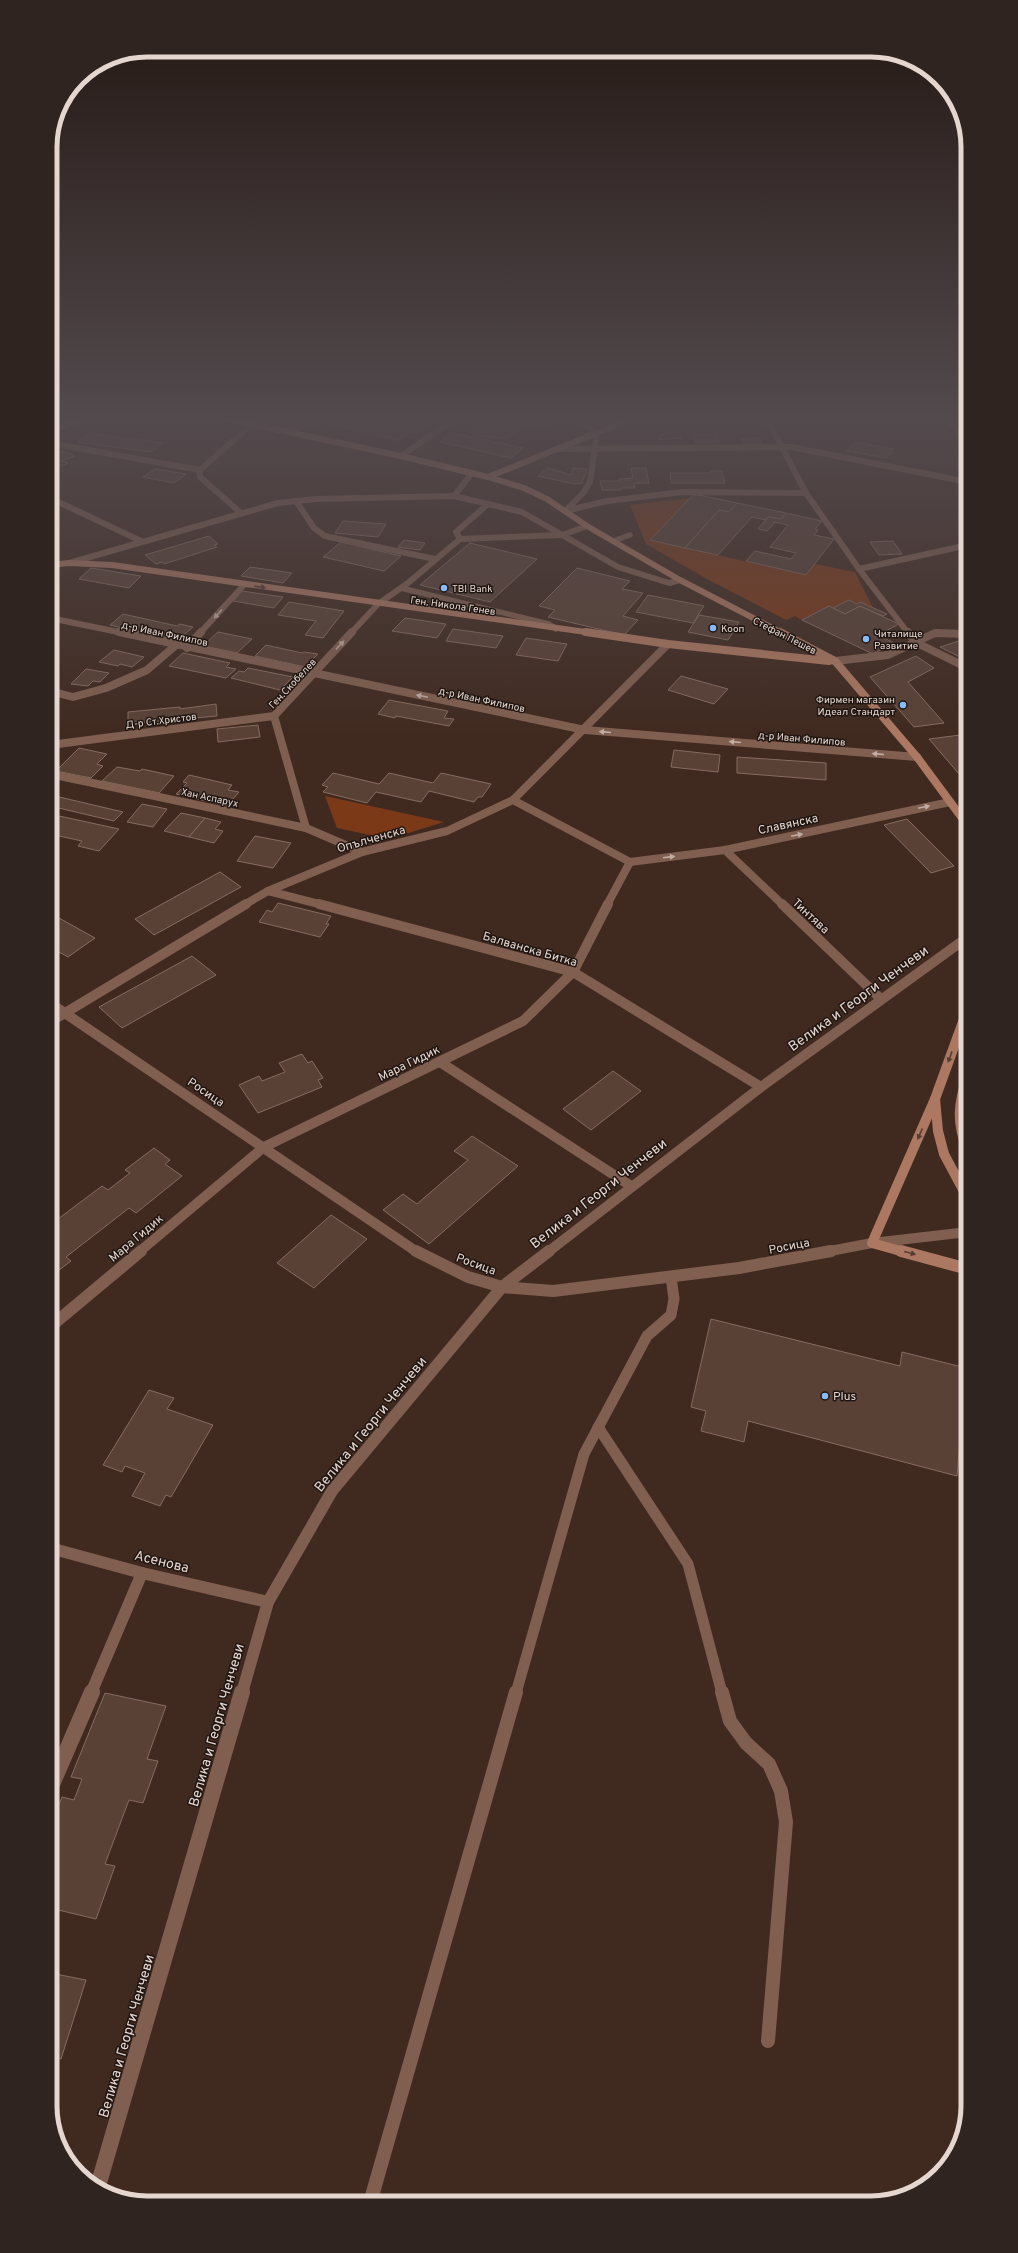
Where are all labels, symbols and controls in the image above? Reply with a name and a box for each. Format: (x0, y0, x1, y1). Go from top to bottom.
marker: TBI Bank (439, 583, 449, 593)
place label: TBI Bank (452, 583, 492, 596)
one-way arrow (254, 584, 267, 590)
street label: Ген. Никола Генев (409, 594, 496, 619)
one-way arrow (213, 609, 223, 619)
street label: Стефан Пешев (750, 615, 818, 658)
street label: д-р Иван Филипов (120, 619, 209, 650)
marker: Кооп (708, 623, 718, 633)
place label: Кооп (721, 623, 745, 636)
place label: Читалище Развитие (874, 628, 923, 653)
marker: Читалище Развитие (861, 634, 871, 644)
one-way arrow (336, 640, 345, 651)
street label: Ген.Скобелев (266, 656, 320, 712)
street label: д-р Иван Филипов (437, 685, 526, 716)
one-way arrow (416, 693, 429, 699)
place label: Фирмен магазин Идеал Стандарт (816, 694, 895, 719)
marker: Фирмен магазин Идеал Стандарт (898, 700, 908, 710)
street label: Д-р Ст.Христов (125, 711, 198, 732)
one-way arrow (599, 728, 611, 735)
street label: д-р Иван Филипов (758, 729, 846, 750)
one-way arrow (729, 739, 741, 746)
one-way arrow (872, 751, 884, 757)
street label: Хан Аспарух (180, 786, 240, 811)
one-way arrow (918, 804, 930, 810)
street label: Славянска (757, 811, 820, 839)
street label: Опълченска (335, 823, 407, 857)
one-way arrow (791, 831, 803, 837)
one-way arrow (663, 854, 675, 860)
street label: Тинтява (788, 895, 832, 938)
street label: Балванска Битка (481, 929, 579, 971)
street label: Велика и Георги Ченчеви (786, 943, 932, 1056)
street label: Мара Гидик (376, 1042, 443, 1086)
one-way arrow (947, 1052, 953, 1064)
street label: Росица (184, 1075, 227, 1111)
one-way arrow (916, 1129, 922, 1141)
street label: Велика и Георги Ченчеви (527, 1135, 671, 1253)
street label: Мара Гидик (106, 1211, 167, 1266)
street label: Росица (767, 1235, 811, 1259)
street label: Росица (453, 1250, 498, 1280)
one-way arrow (904, 1250, 916, 1256)
street label: Велика и Георги Ченчеви (311, 1354, 431, 1496)
place label: Plus (833, 1389, 856, 1405)
marker: Plus (820, 1391, 830, 1401)
street label: Асенова (133, 1547, 191, 1577)
street label: Велика и Георги Ченчеви (186, 1642, 249, 1809)
street label: Велика и Георги Ченчеви (96, 1953, 159, 2120)

